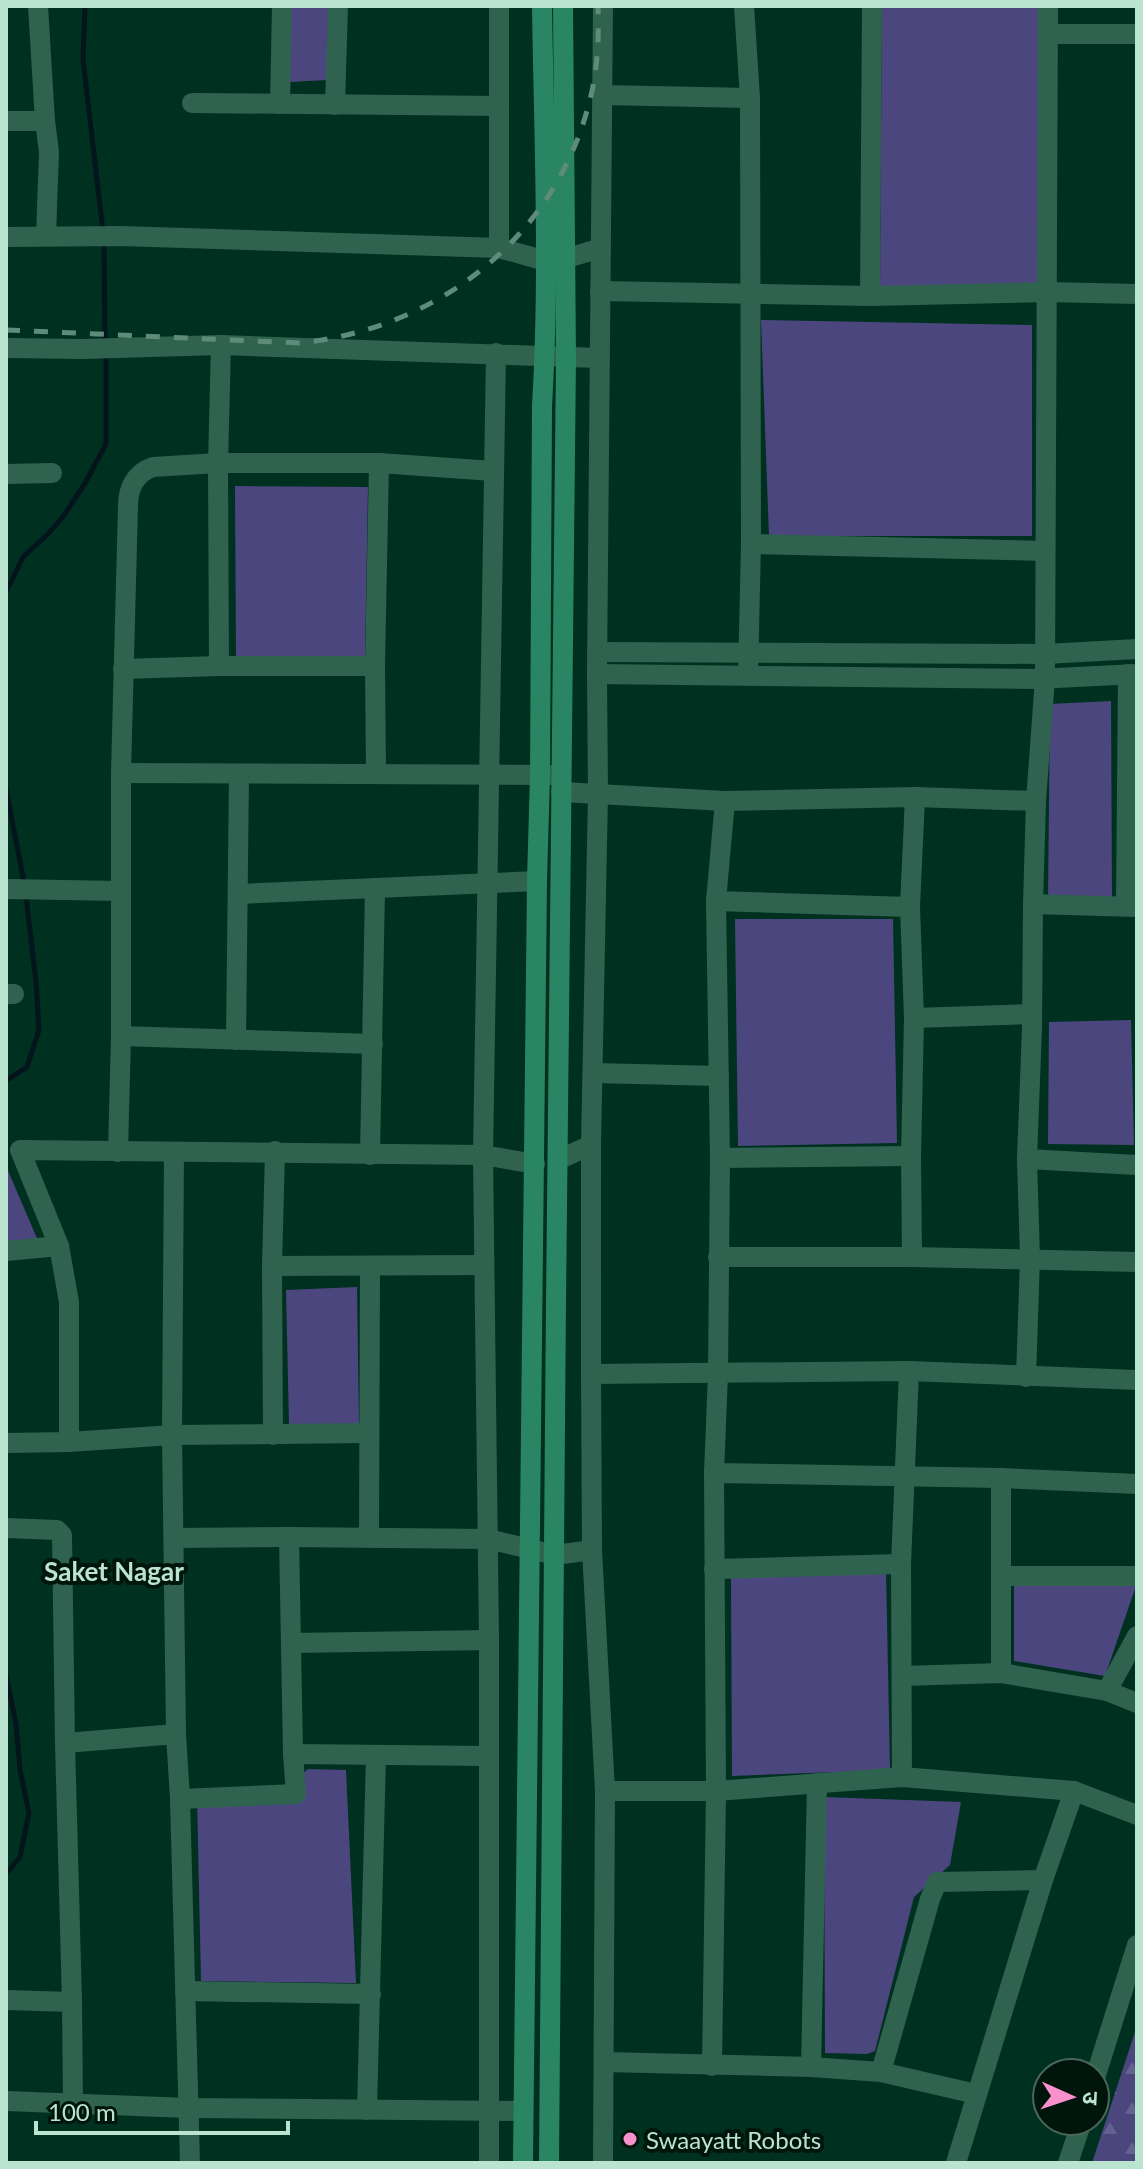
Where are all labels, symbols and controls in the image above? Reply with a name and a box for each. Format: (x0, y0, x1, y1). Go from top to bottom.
district label: Saket Nagar (44, 1555, 184, 1587)
north arrow (1031, 2057, 1111, 2137)
scale bar (36, 2085, 288, 2135)
text: उ (1078, 2091, 1105, 2106)
text: 100 m (48, 2097, 116, 2126)
place label: Swaayatt Robots (646, 2125, 821, 2154)
marker: Swaayatt Robots (621, 2130, 639, 2148)

